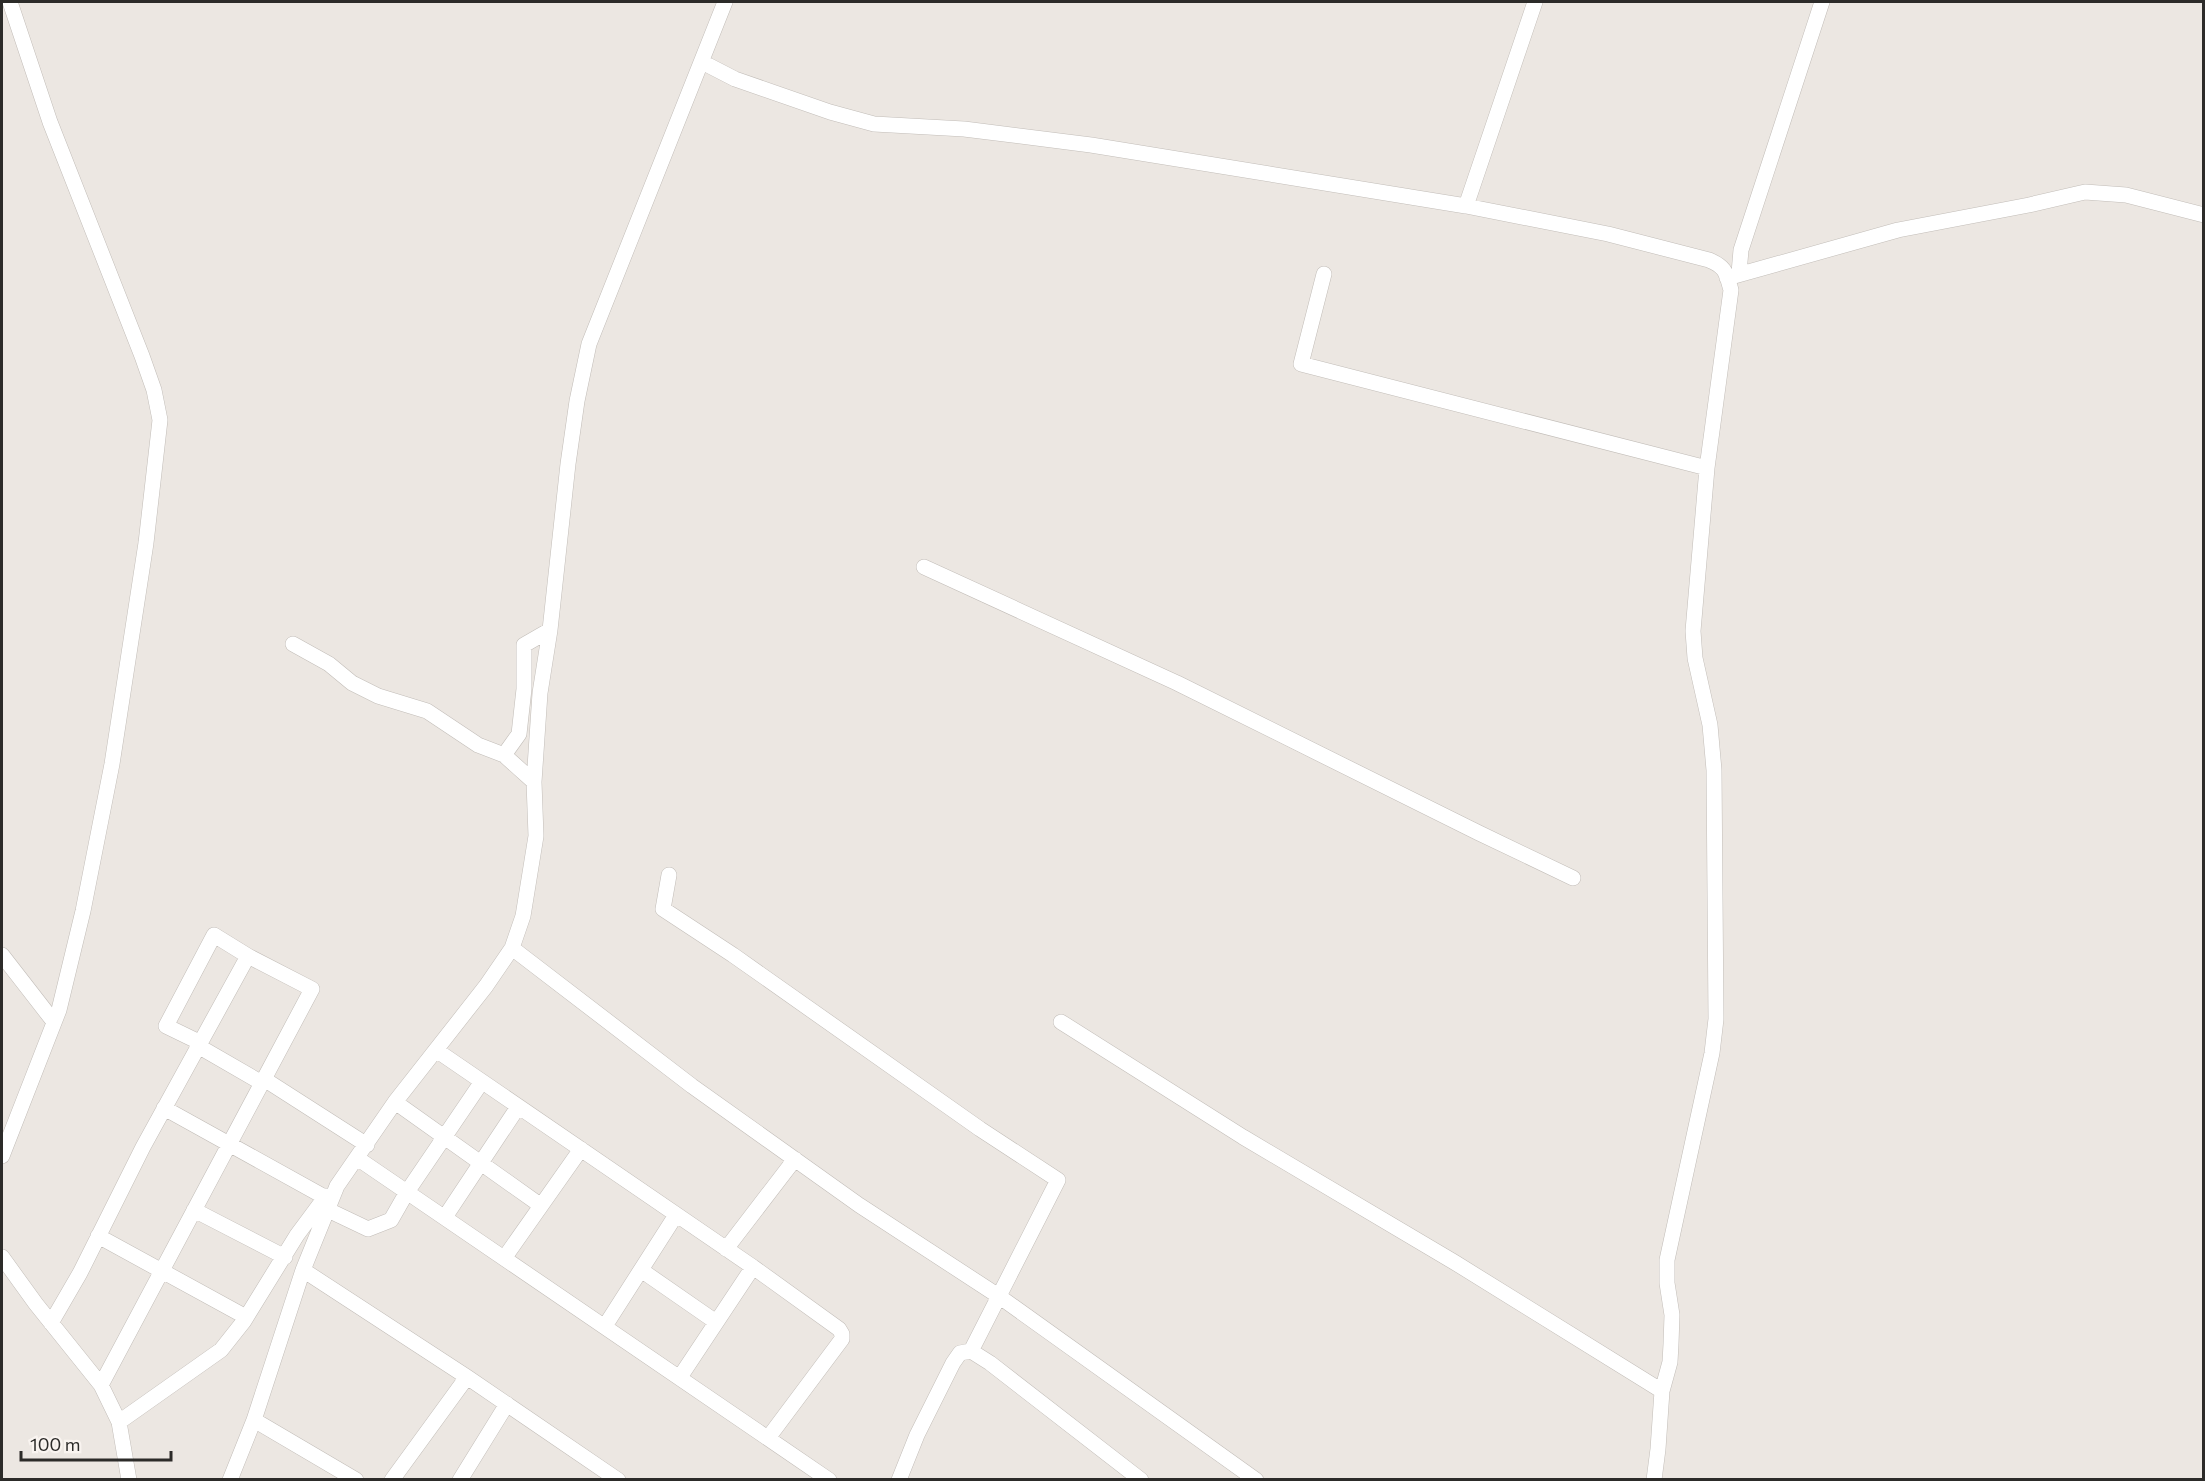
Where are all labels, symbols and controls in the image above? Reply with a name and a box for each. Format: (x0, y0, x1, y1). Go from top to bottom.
scale bar (21, 1424, 171, 1462)
text: 100 m (30, 1433, 80, 1455)

